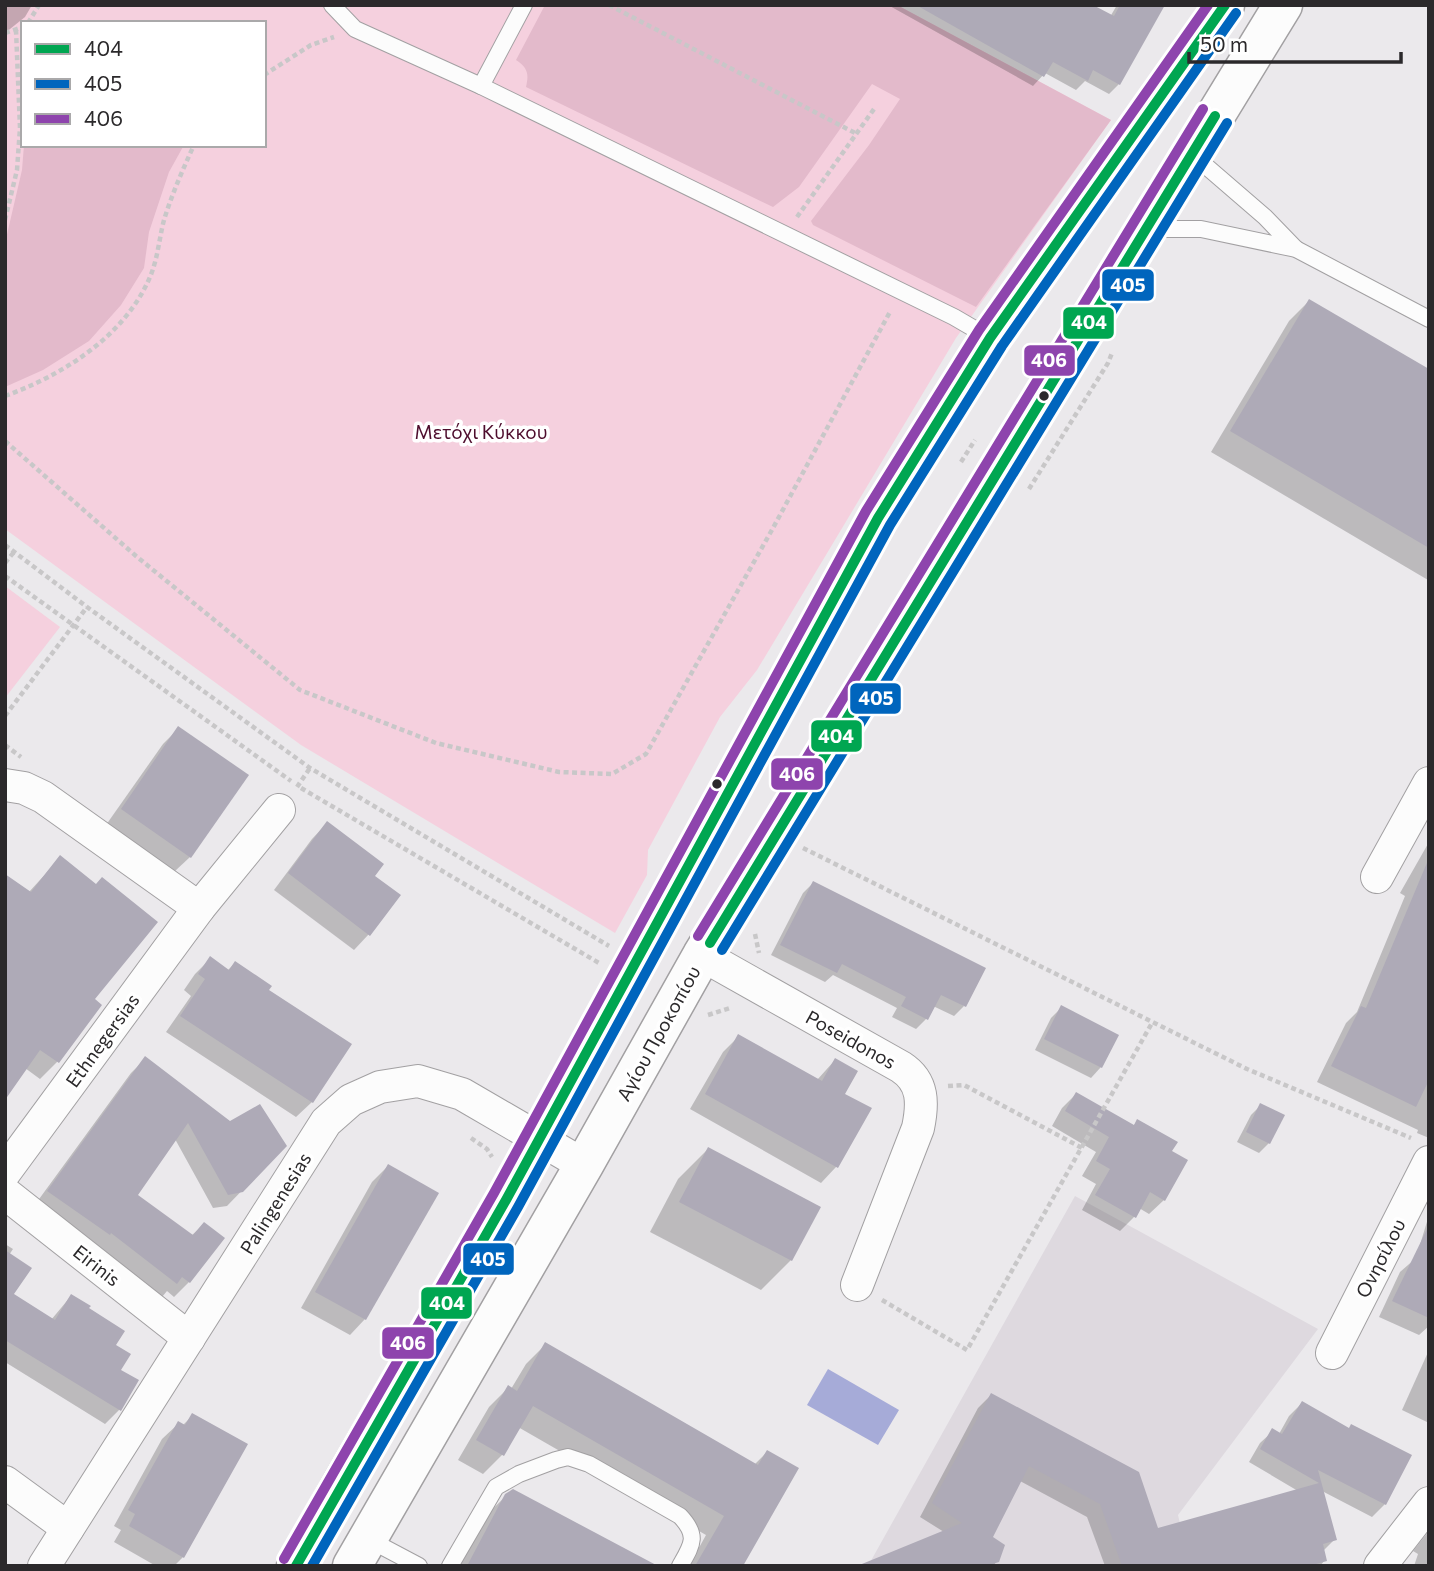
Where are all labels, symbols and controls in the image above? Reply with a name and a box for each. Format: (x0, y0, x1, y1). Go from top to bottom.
legend (21, 21, 266, 147)
scale bar (1189, 21, 1401, 65)
text: 50 m (1200, 31, 1248, 56)
text: 404 (84, 35, 123, 60)
text: 405 (84, 70, 122, 95)
text: 406 (84, 105, 123, 130)
line badge: 405 (1101, 268, 1155, 302)
text: 405 (1110, 273, 1146, 296)
line badge: 404 (1062, 306, 1115, 340)
text: 404 (1071, 310, 1107, 333)
line badge: 406 (1023, 344, 1076, 377)
text: 406 (1031, 348, 1067, 371)
unlabelled marker (1037, 389, 1051, 403)
park label: Μετόχι Κύκκου (415, 420, 547, 443)
line badge: 405 (849, 682, 902, 715)
text: 405 (858, 686, 894, 709)
line badge: 404 (810, 719, 863, 753)
text: 404 (818, 724, 854, 747)
line badge: 406 (770, 757, 824, 791)
text: 406 (779, 762, 815, 785)
unlabelled marker (710, 777, 724, 791)
street label: Αγίου Προκοπίου (611, 961, 705, 1105)
street label: Ethnegersias (60, 989, 144, 1091)
street label: Poseidonos (802, 1005, 900, 1073)
street label: Palingenesias (235, 1148, 315, 1258)
street label: Ονησίλου (1350, 1215, 1410, 1301)
street label: Eirinis (69, 1240, 125, 1290)
line badge: 405 (462, 1242, 515, 1276)
text: 405 (470, 1247, 506, 1270)
line badge: 404 (420, 1286, 473, 1320)
text: 404 (429, 1291, 465, 1314)
line badge: 406 (381, 1326, 435, 1360)
text: 406 (390, 1331, 426, 1354)

